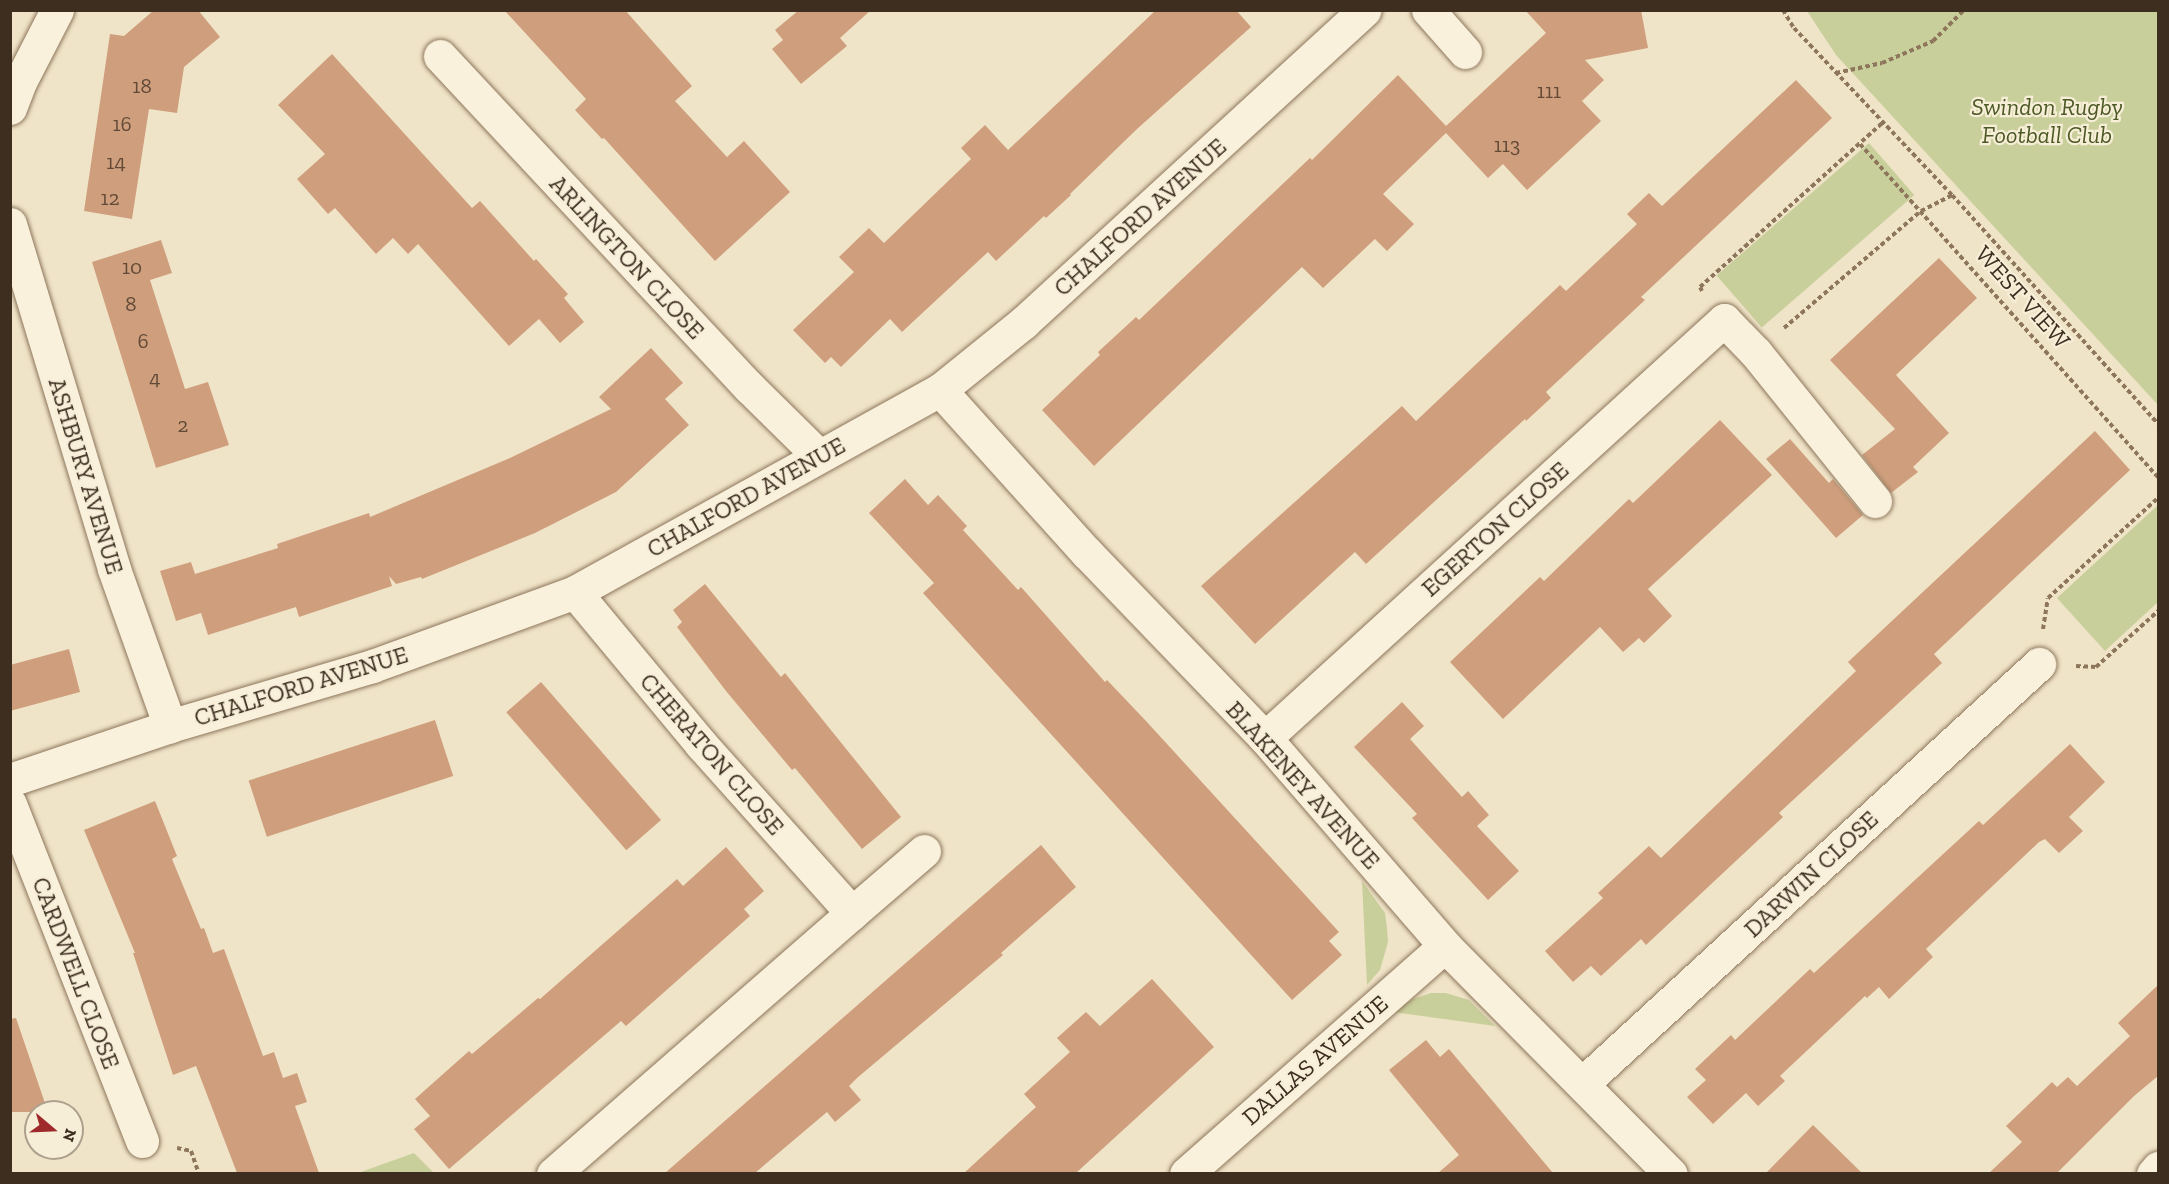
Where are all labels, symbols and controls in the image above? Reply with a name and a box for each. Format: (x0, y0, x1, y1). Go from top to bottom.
house number: 18 (132, 73, 152, 99)
house number: 111 (1537, 78, 1561, 104)
park label: Swindon Rugby Football Club (1971, 93, 2123, 149)
house number: 16 (112, 111, 132, 137)
street label: CHALFORD AVENUE (1048, 132, 1232, 302)
house number: 113 (1494, 132, 1520, 158)
house number: 14 (106, 149, 126, 175)
street label: ARLINGTON CLOSE (544, 169, 710, 345)
house number: 12 (101, 185, 119, 211)
street label: WEST VIEW (1969, 239, 2077, 355)
house number: 10 (122, 254, 142, 280)
house number: 8 (125, 291, 137, 317)
house number: 6 (137, 328, 149, 354)
house number: 4 (149, 365, 161, 391)
street label: ASHBURY AVENUE (42, 374, 130, 578)
house number: 2 (178, 412, 188, 438)
street label: CHALFORD AVENUE (642, 430, 850, 564)
street label: EGERTON CLOSE (1416, 456, 1574, 602)
street label: CHALFORD AVENUE (190, 640, 412, 732)
street label: CHERATON CLOSE (634, 667, 790, 841)
street label: BLAKENEY AVENUE (1220, 695, 1386, 875)
street label: DARWIN CLOSE (1738, 805, 1884, 943)
street label: CARDWELL CLOSE (26, 873, 126, 1073)
street label: DALLAS AVENUE (1236, 989, 1394, 1131)
north arrow (24, 1100, 84, 1160)
text: N (59, 1127, 81, 1144)

